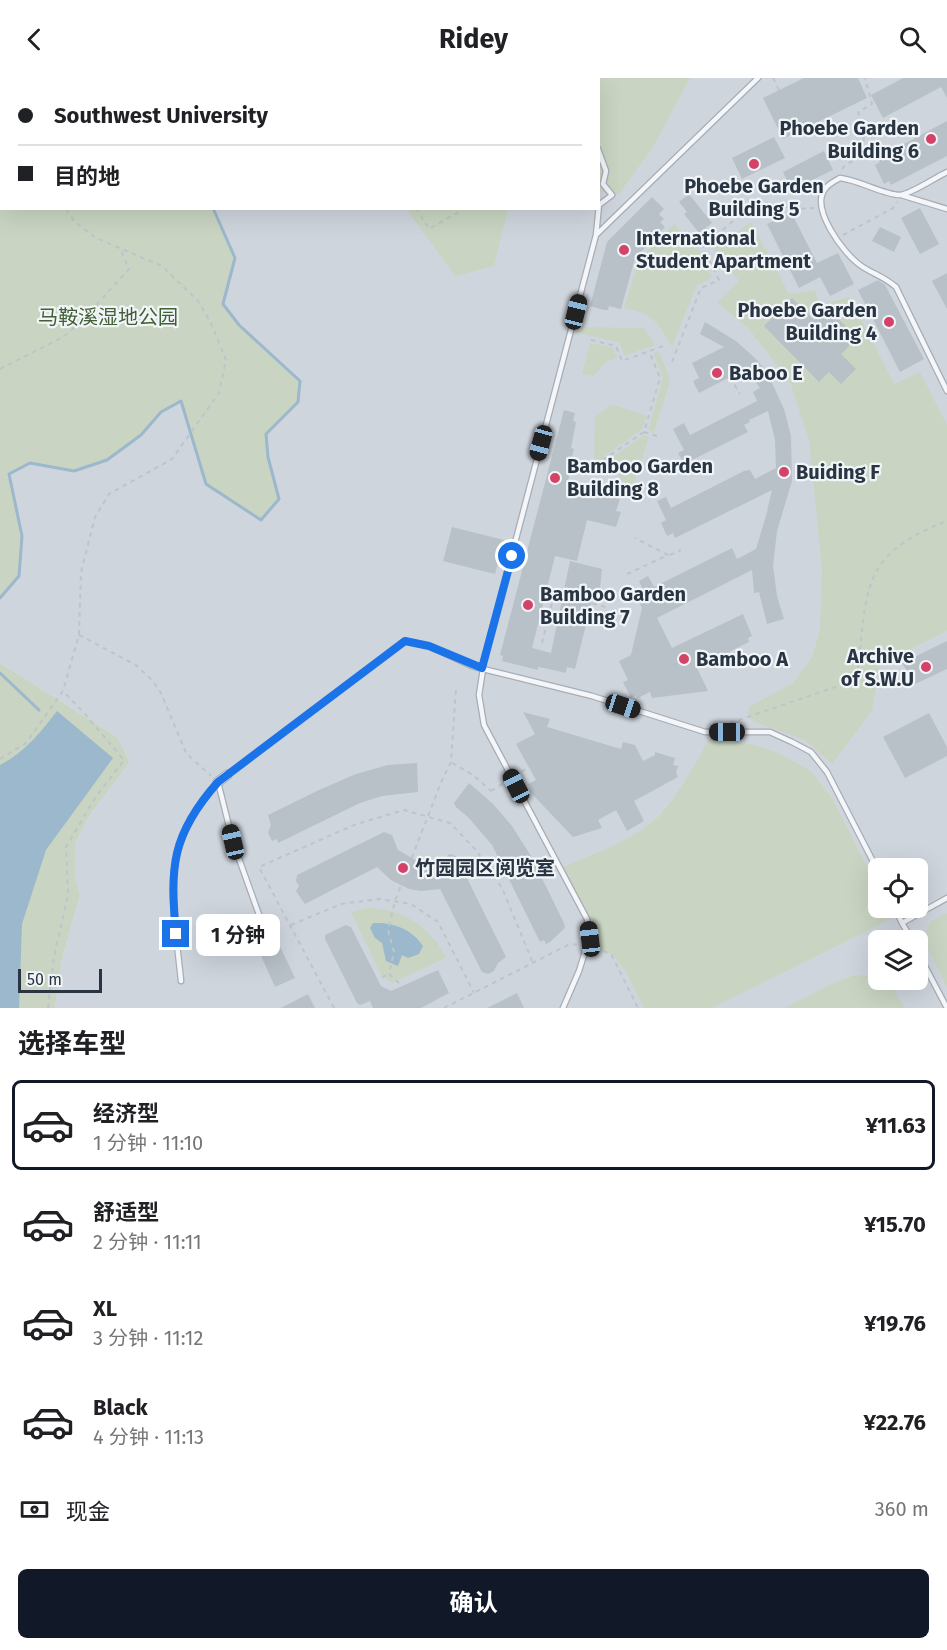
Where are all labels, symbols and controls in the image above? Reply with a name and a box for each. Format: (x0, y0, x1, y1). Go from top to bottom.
icon: back (18, 23, 51, 56)
text: Ridey (439, 23, 508, 55)
icon: search (896, 23, 929, 56)
text: Southwest University (54, 102, 268, 129)
place label: Phoebe Garden Building 6 (780, 116, 919, 163)
marker: Phoebe Garden Building 6 (924, 132, 938, 146)
marker: Phoebe Garden Building 5 (747, 157, 761, 171)
text: 目的地 (54, 163, 120, 190)
place label: Phoebe Garden Building 5 (684, 174, 824, 221)
place label: International Student Apartment (636, 226, 811, 273)
marker: International Student Apartment (617, 243, 631, 257)
car (563, 292, 589, 332)
place label: Phoebe Garden Building 4 (738, 298, 877, 345)
park label: 马鞍溪湿地公园 (38, 305, 178, 329)
marker: Phoebe Garden Building 4 (882, 315, 896, 329)
place label: Baboo E (729, 361, 803, 385)
marker: Baboo E (710, 366, 724, 380)
car (528, 423, 554, 463)
place label: Bamboo Garden Building 8 (567, 454, 713, 501)
place label: Buiding F (796, 460, 880, 484)
marker: Buiding F (777, 465, 791, 479)
marker: Bamboo Garden Building 8 (548, 471, 562, 485)
route start (498, 542, 525, 569)
place label: Bamboo Garden Building 7 (540, 582, 686, 629)
marker: Bamboo Garden Building 7 (521, 598, 535, 612)
place label: Archive of S.W.U (841, 644, 914, 691)
place label: Bamboo A (696, 647, 789, 671)
marker: Bamboo A (677, 652, 691, 666)
marker: Archive of S.W.U (919, 660, 933, 674)
car (603, 692, 643, 720)
car (709, 723, 745, 741)
car (500, 766, 532, 806)
car (220, 822, 246, 862)
place label: 竹园园区阅览室 (415, 856, 555, 880)
map controls (868, 858, 928, 990)
button: locate (868, 858, 928, 918)
marker: 竹园园区阅览室 (396, 861, 410, 875)
callout: 1 分钟 (197, 913, 281, 955)
route end (162, 920, 189, 947)
car (579, 920, 601, 958)
text: 1 分钟 (211, 923, 265, 947)
button: layers (868, 930, 928, 990)
scale bar (18, 966, 102, 994)
text: 50 m (27, 970, 62, 989)
text: 选择车型 (18, 1028, 126, 1060)
icon: car (21, 1098, 75, 1152)
text: 经济型 (93, 1100, 159, 1127)
text: ¥11.63 (865, 1112, 926, 1139)
text: 1 分钟 · 11:10 (93, 1131, 203, 1155)
icon: car (21, 1197, 75, 1251)
text: 舒适型 (93, 1199, 159, 1226)
text: ¥15.70 (864, 1211, 926, 1238)
text: 2 分钟 · 11:11 (93, 1230, 202, 1254)
text: XL (93, 1295, 117, 1322)
icon: car (21, 1296, 75, 1350)
text: ¥19.76 (864, 1310, 926, 1337)
text: 3 分钟 · 11:12 (93, 1326, 203, 1350)
text: Black (93, 1394, 148, 1421)
icon: car (21, 1395, 75, 1449)
text: ¥22.76 (863, 1409, 926, 1436)
text: 4 分钟 · 11:13 (93, 1425, 204, 1449)
icon: cash (18, 1493, 51, 1526)
text: 360 m (875, 1497, 929, 1521)
text: 现金 (66, 1498, 110, 1525)
button: 确认 (18, 1569, 929, 1638)

